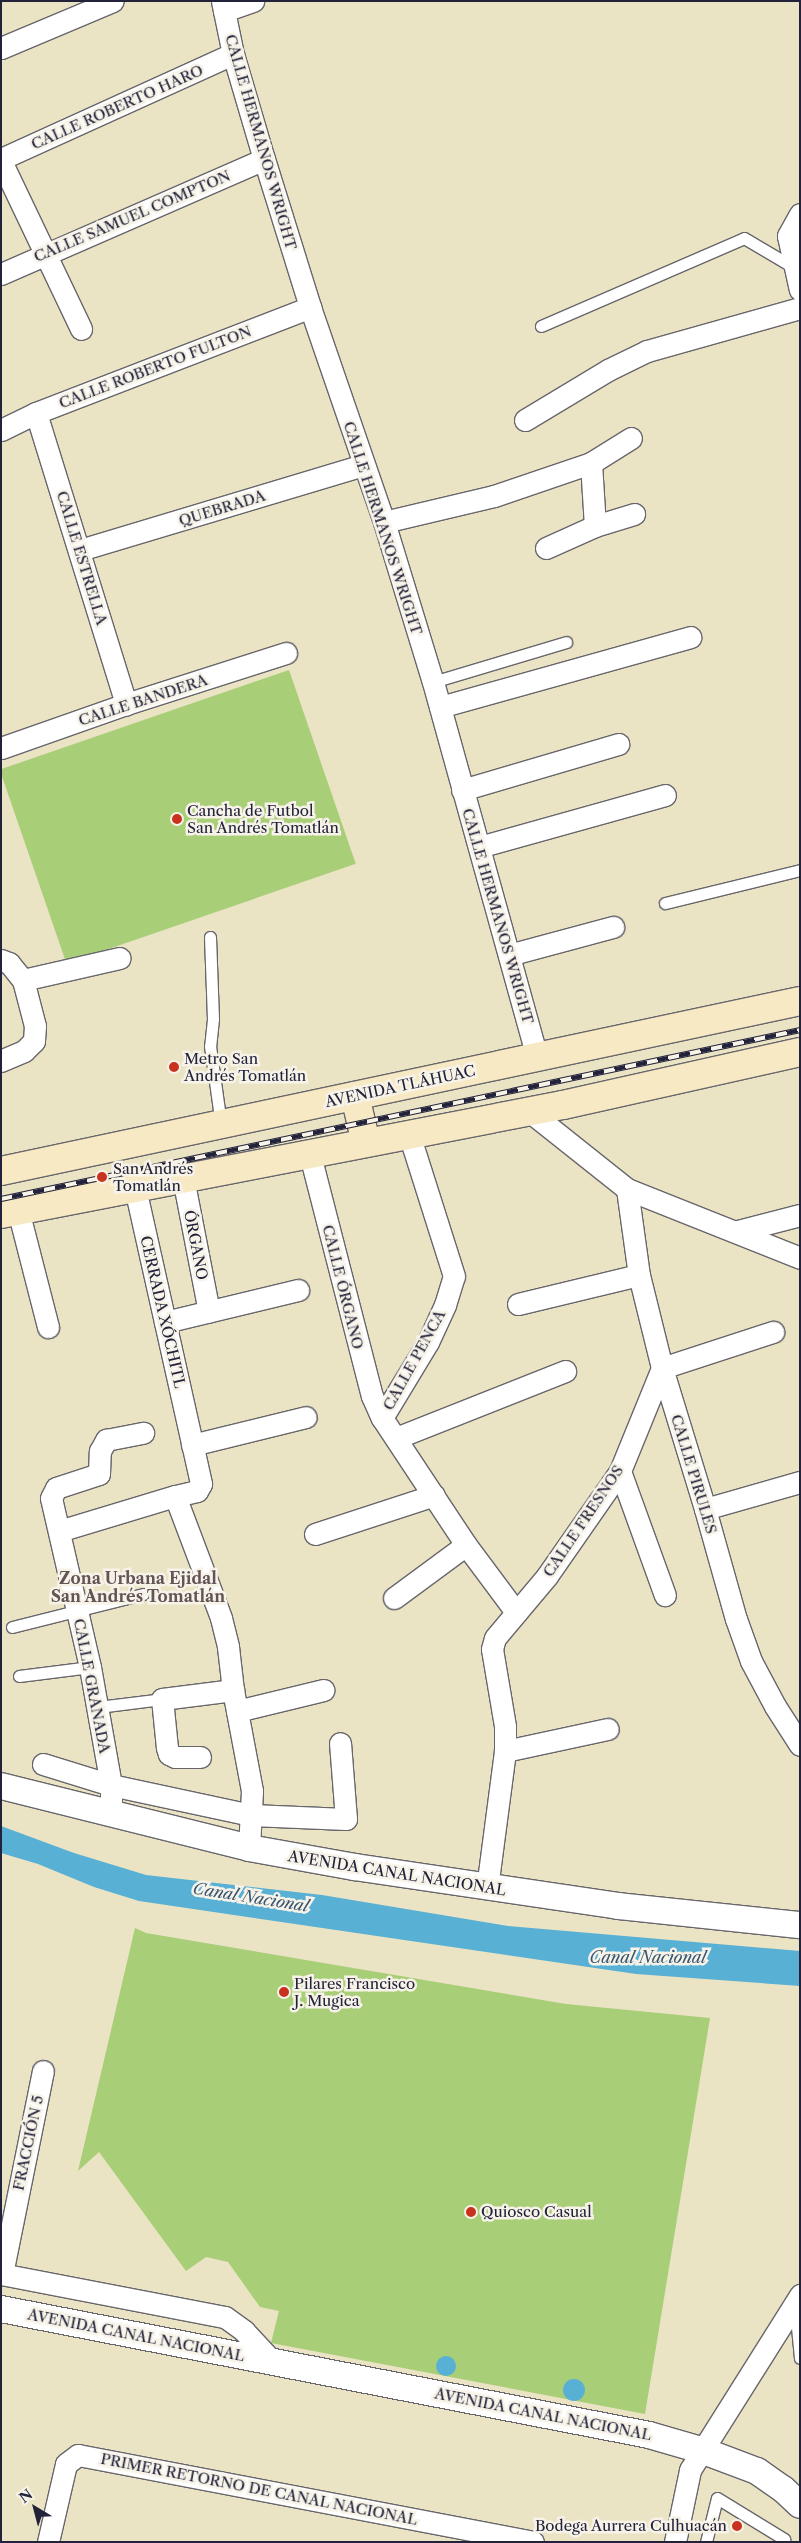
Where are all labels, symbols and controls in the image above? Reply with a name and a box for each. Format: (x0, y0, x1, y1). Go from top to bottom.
street label: CALLE HERMANOS WRIGHT (222, 32, 300, 252)
street label: CALLE ROBERTO HARO (28, 61, 206, 153)
street label: CALLE SAMUEL COMPTON (31, 166, 233, 266)
street label: CALLE ROBERTO FULTON (56, 322, 254, 412)
street label: CALLE HERMANOS WRIGHT (340, 419, 426, 637)
street label: QUEBRADA (177, 486, 267, 530)
street label: CALLE ESTRELLA (53, 489, 111, 627)
street label: CALLE BANDERA (76, 671, 210, 729)
place label: Cancha de Futbol San Andrés Tomatlán (187, 801, 340, 836)
street label: CALLE HERMANOS WRIGHT (459, 806, 537, 1026)
marker: Cancha de Futbol San Andrés Tomatlán (171, 813, 183, 825)
place label: Metro San Andrés Tomatlán (184, 1049, 307, 1084)
marker: Metro San Andrés Tomatlán (168, 1061, 180, 1073)
street label: AVENIDA TLÁHUAC (323, 1061, 477, 1111)
place label: San Andrés Tomatlán (113, 1159, 194, 1194)
marker: San Andrés Tomatlán (95, 1170, 109, 1184)
street label: ÓRGANO (180, 1209, 212, 1281)
street label: CALLE ÓRGANO (319, 1223, 367, 1351)
street label: CERRADA XÓCHITL (137, 1234, 189, 1390)
street label: CALLE PENCA (379, 1307, 449, 1413)
street label: CALLE PIRULES (667, 1412, 721, 1536)
street label: CALLE FRESNOS (539, 1462, 627, 1580)
district label: Zona Urbana Ejidal San Andrés Tomatlán (50, 1568, 226, 1606)
street label: CALLE GRANADA (70, 1617, 114, 1755)
street label: AVENIDA CANAL NACIONAL (286, 1847, 508, 1899)
water label: Canal Nacional (192, 1878, 310, 1916)
water label: Canal Nacional (590, 1947, 706, 1967)
place label: Pilares Francisco J. Mugica (294, 1974, 415, 2009)
marker: Pilares Francisco J. Mugica (278, 1986, 290, 1998)
street label: FRACCIÓN 5 (9, 2094, 47, 2192)
place label: Quiosco Casual (481, 2203, 592, 2221)
marker: Quiosco Casual (465, 2206, 477, 2218)
street label: AVENIDA CANAL NACIONAL (26, 2305, 246, 2365)
street label: AVENIDA CANAL NACIONAL (433, 2384, 653, 2444)
street label: PRIMER RETORNO DE CANAL NACIONAL (99, 2449, 419, 2529)
north arrow (10, 2483, 60, 2533)
text: N (16, 2485, 36, 2507)
place label: Bodega Aurrera Culhuacán (534, 2517, 727, 2535)
marker: Bodega Aurrera Culhuacán (731, 2520, 743, 2532)

